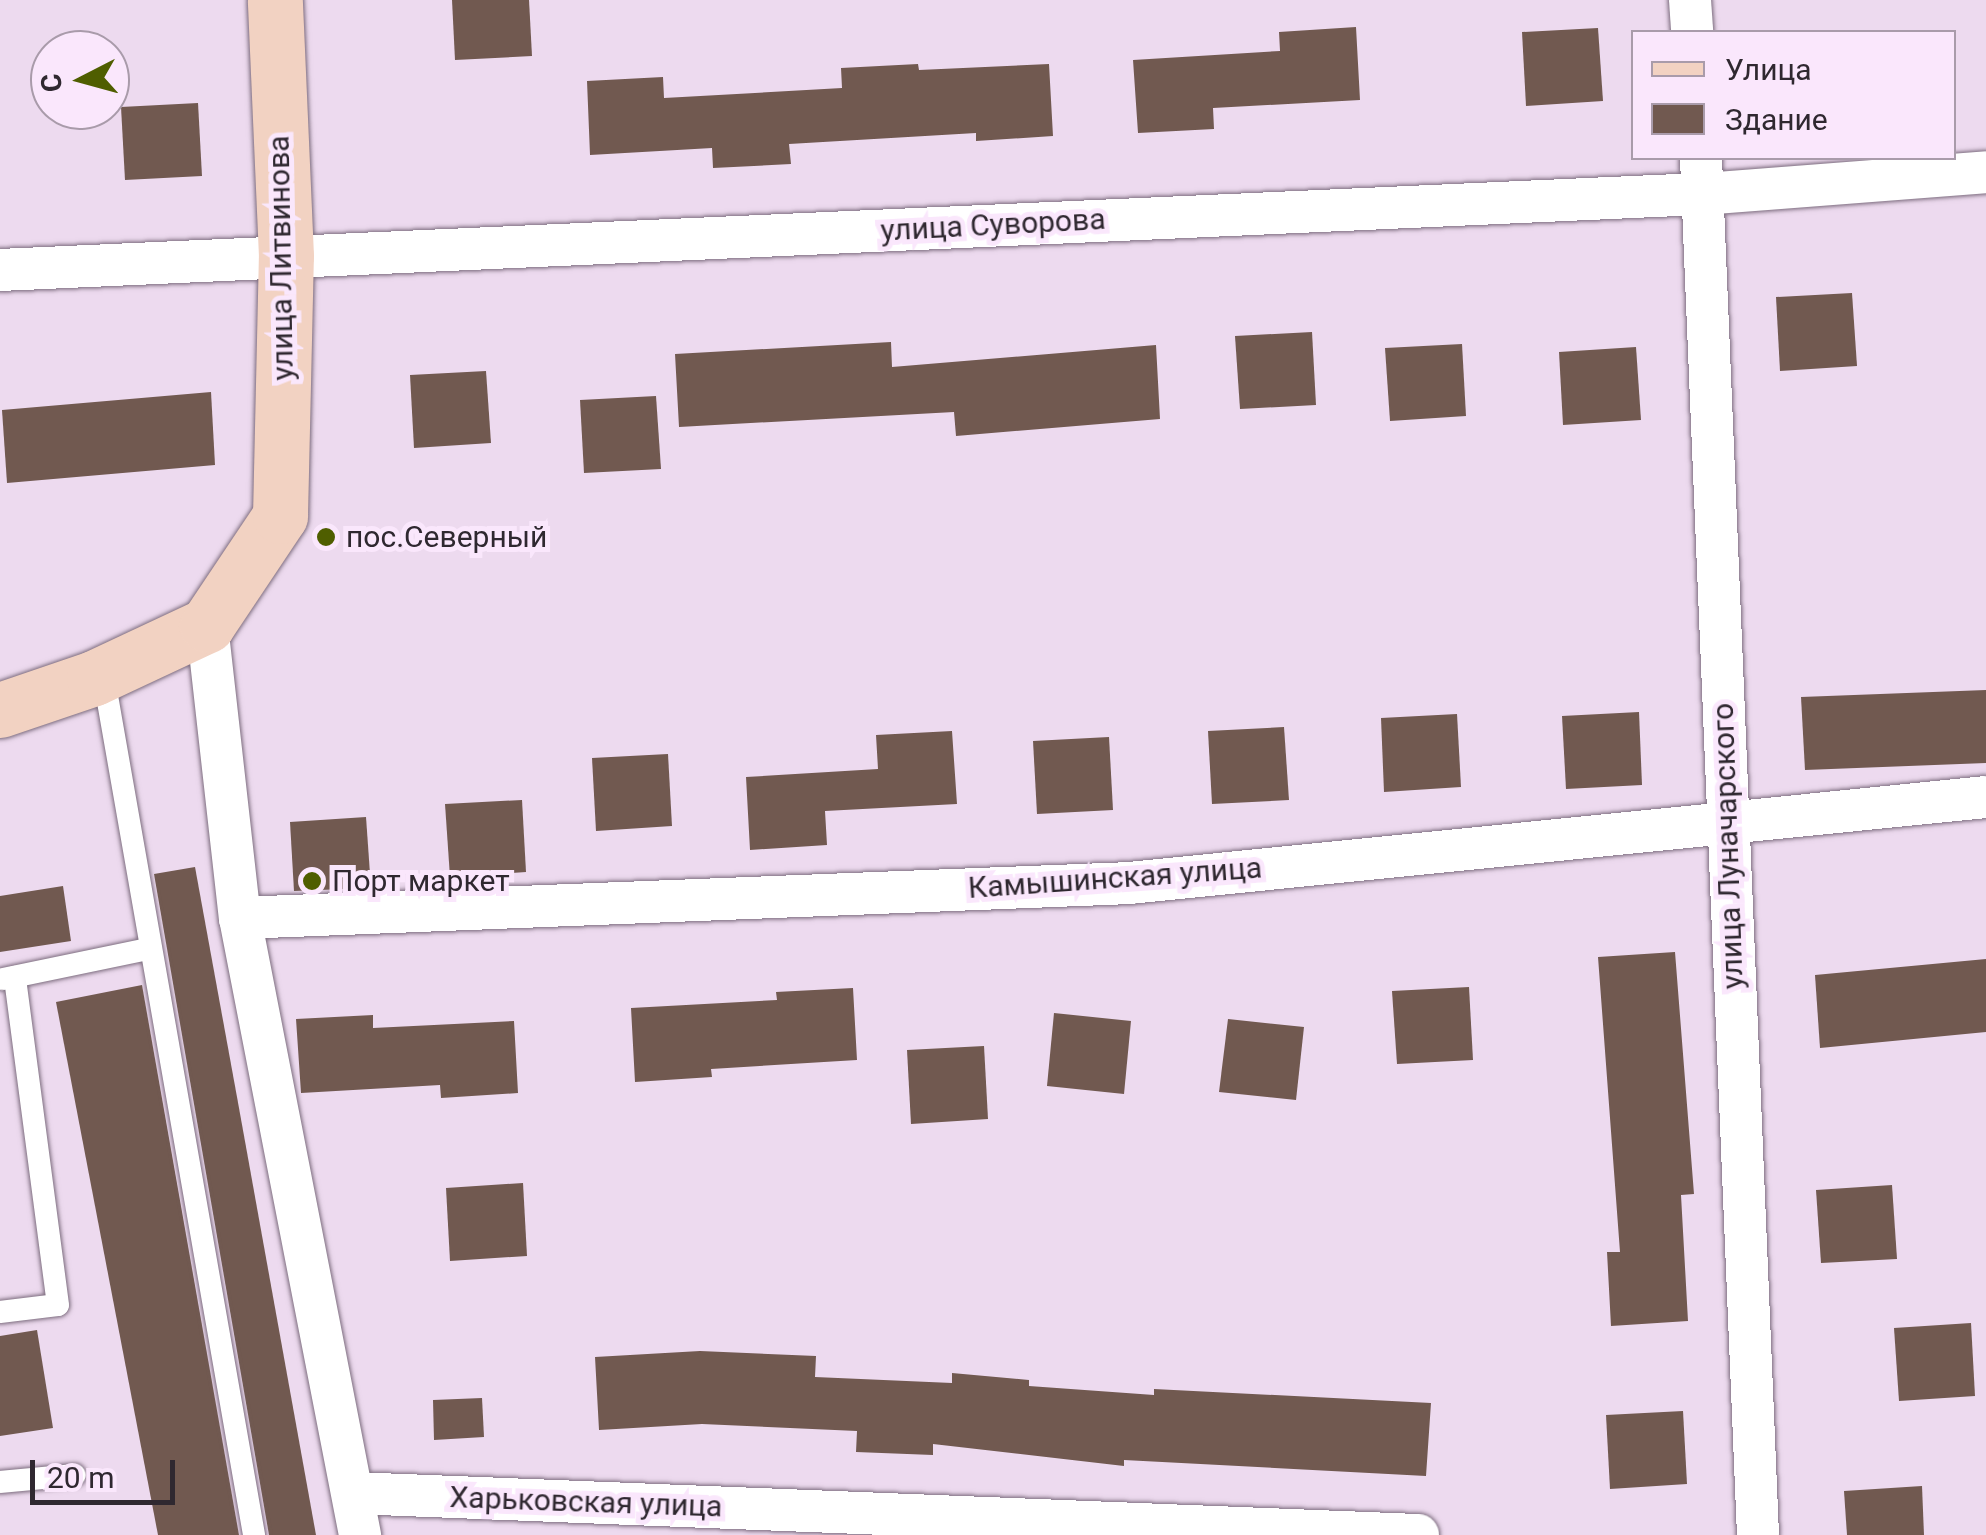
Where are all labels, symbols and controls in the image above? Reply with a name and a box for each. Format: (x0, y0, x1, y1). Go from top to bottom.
north arrow (30, 30, 130, 130)
legend (1631, 30, 1956, 160)
text: Улица (1725, 52, 1812, 87)
text: С (34, 72, 69, 94)
text: Здание (1725, 102, 1828, 137)
street label: улица Литвинова (261, 135, 301, 381)
street label: улица Суворова (880, 201, 1106, 249)
place label: пос.Северный (346, 519, 547, 555)
marker: пос.Северный (315, 526, 337, 548)
street label: улица Луначарского (1705, 702, 1751, 990)
street label: Камышинская улица (967, 850, 1263, 906)
place label: Порт маркет (332, 863, 510, 899)
marker: Порт маркет (301, 870, 323, 892)
scale bar (35, 1440, 180, 1502)
text: 20 m (47, 1460, 114, 1495)
street label: Харьковская улица (449, 1479, 723, 1525)

